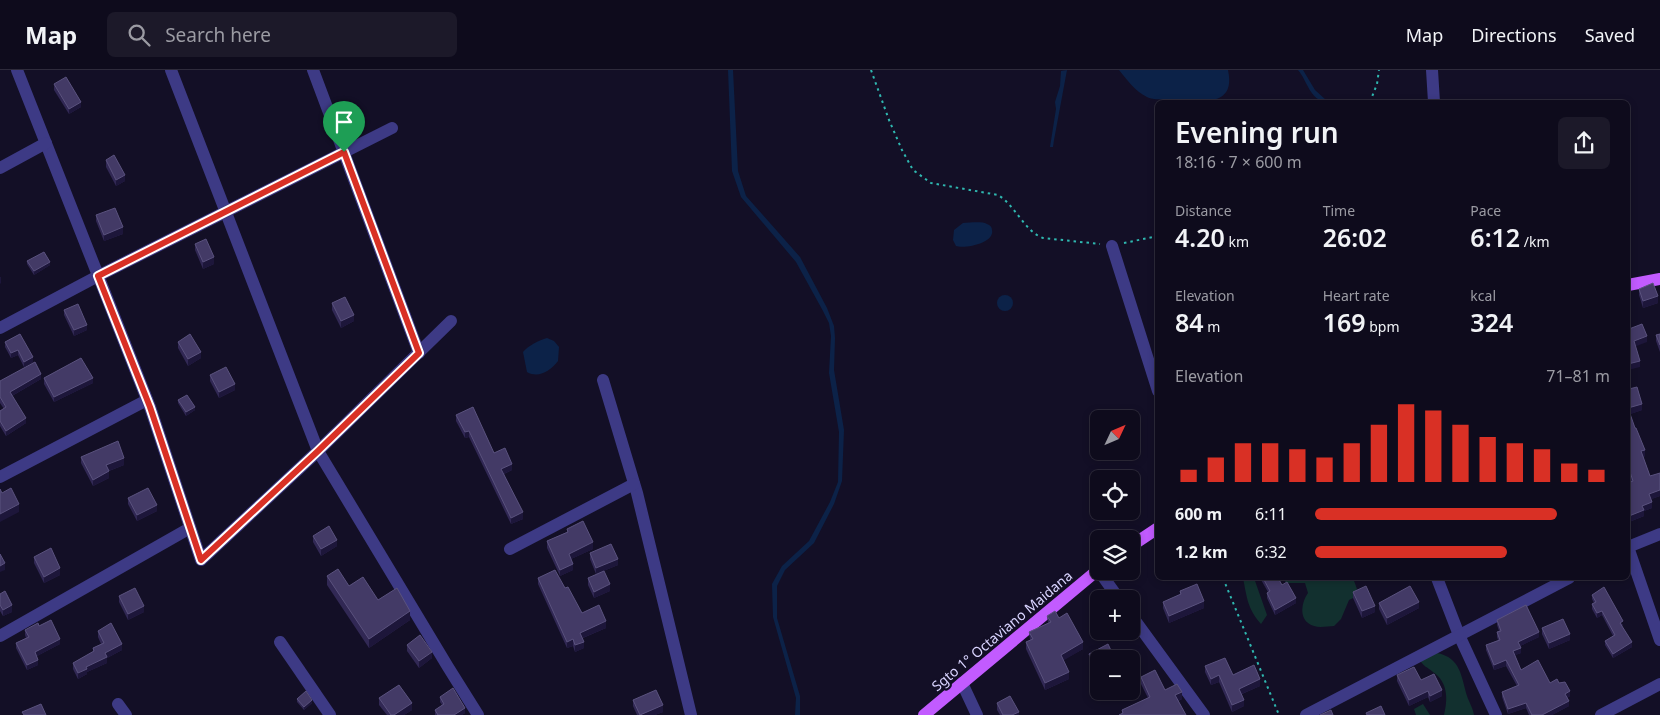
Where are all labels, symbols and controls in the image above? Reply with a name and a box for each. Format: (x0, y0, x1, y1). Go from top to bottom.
search box (107, 12, 457, 57)
text: Map (25, 18, 77, 51)
icon: search (125, 21, 153, 49)
text: Search here (165, 22, 271, 48)
text: Map (1406, 23, 1443, 47)
text: Directions (1471, 23, 1557, 47)
text: Saved (1585, 23, 1635, 47)
pin (323, 101, 365, 152)
icon: arrive (330, 108, 358, 136)
text: Evening run (1175, 113, 1339, 151)
button: share (1558, 117, 1610, 169)
text: 18:16 · 7 × 600 m (1175, 151, 1302, 173)
text: Distance (1175, 201, 1232, 220)
text: Time (1323, 201, 1355, 220)
text: Pace (1470, 201, 1501, 220)
text: 4.20 (1175, 220, 1225, 254)
text: 26:02 (1323, 220, 1387, 254)
text: 6:12 (1470, 220, 1520, 254)
text: km (1225, 232, 1249, 251)
text: /km (1520, 232, 1550, 251)
text: Elevation (1175, 286, 1235, 305)
text: Heart rate (1323, 286, 1390, 305)
text: kcal (1470, 286, 1496, 305)
text: 84 (1175, 305, 1204, 339)
text: 169 (1323, 305, 1366, 339)
text: 324 (1470, 305, 1513, 339)
text: m (1204, 317, 1220, 336)
text: bpm (1366, 317, 1400, 336)
text: Elevation (1175, 365, 1243, 387)
text: 71–81 m (1546, 365, 1610, 387)
north arrow (1090, 410, 1140, 460)
map controls (1090, 410, 1140, 700)
button: locate (1090, 470, 1140, 520)
text: 600 m (1175, 503, 1222, 525)
text: 6:11 (1255, 503, 1287, 525)
button: layers (1090, 530, 1140, 580)
text: 1.2 km (1175, 541, 1227, 563)
text: 6:32 (1255, 541, 1287, 563)
street label: Sgto 1° Octaviano Maidana (927, 566, 1076, 695)
button: + (1090, 590, 1140, 640)
button: − (1090, 650, 1140, 700)

